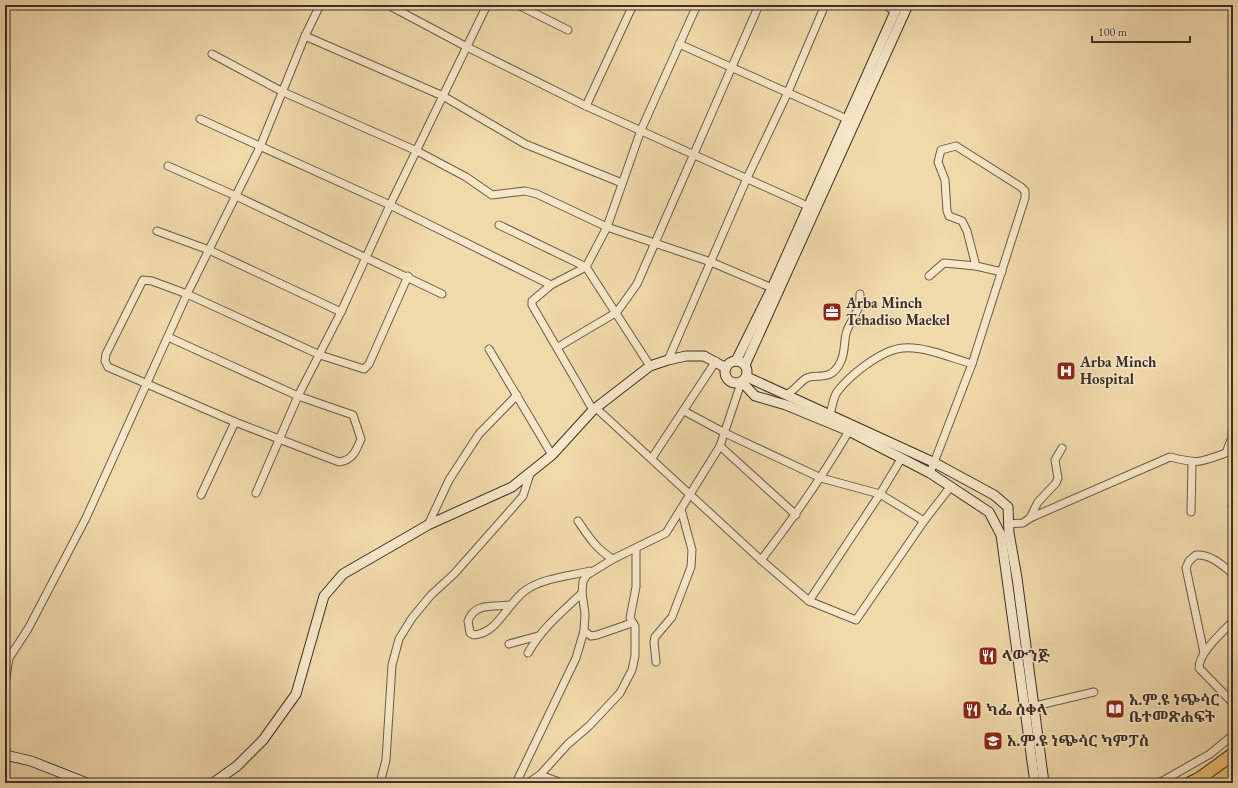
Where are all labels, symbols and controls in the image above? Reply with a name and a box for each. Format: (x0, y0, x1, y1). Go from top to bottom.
scale bar (1092, 18, 1190, 44)
text: 100 m (1098, 24, 1128, 40)
place label: Arba Minch Tehadiso Maekel (845, 293, 951, 329)
office icon: Arba Minch Tehadiso Maekel (821, 301, 843, 323)
place label: Arba Minch Hospital (1079, 352, 1157, 388)
hospital icon: Arba Minch Hospital (1055, 360, 1077, 382)
restaurant icon: ላውንጅ (977, 645, 999, 667)
place label: ላውንጅ (1002, 646, 1050, 665)
place label: አ.ም.ዩ ነጭሳር ቤተመጽሐፍት (1129, 690, 1220, 726)
library icon: አ.ም.ዩ ነጭሳር ቤተመጽሐፍት (1104, 698, 1126, 720)
restaurant icon: ካፌ ሰቀላ (961, 699, 983, 721)
place label: ካፌ ሰቀላ (986, 700, 1048, 719)
school or university icon: አ.ም.ዩ ነጭሳር ካምፓስ (982, 730, 1004, 752)
place label: አ.ም.ዩ ነጭሳር ካምፓስ (1007, 731, 1149, 750)

